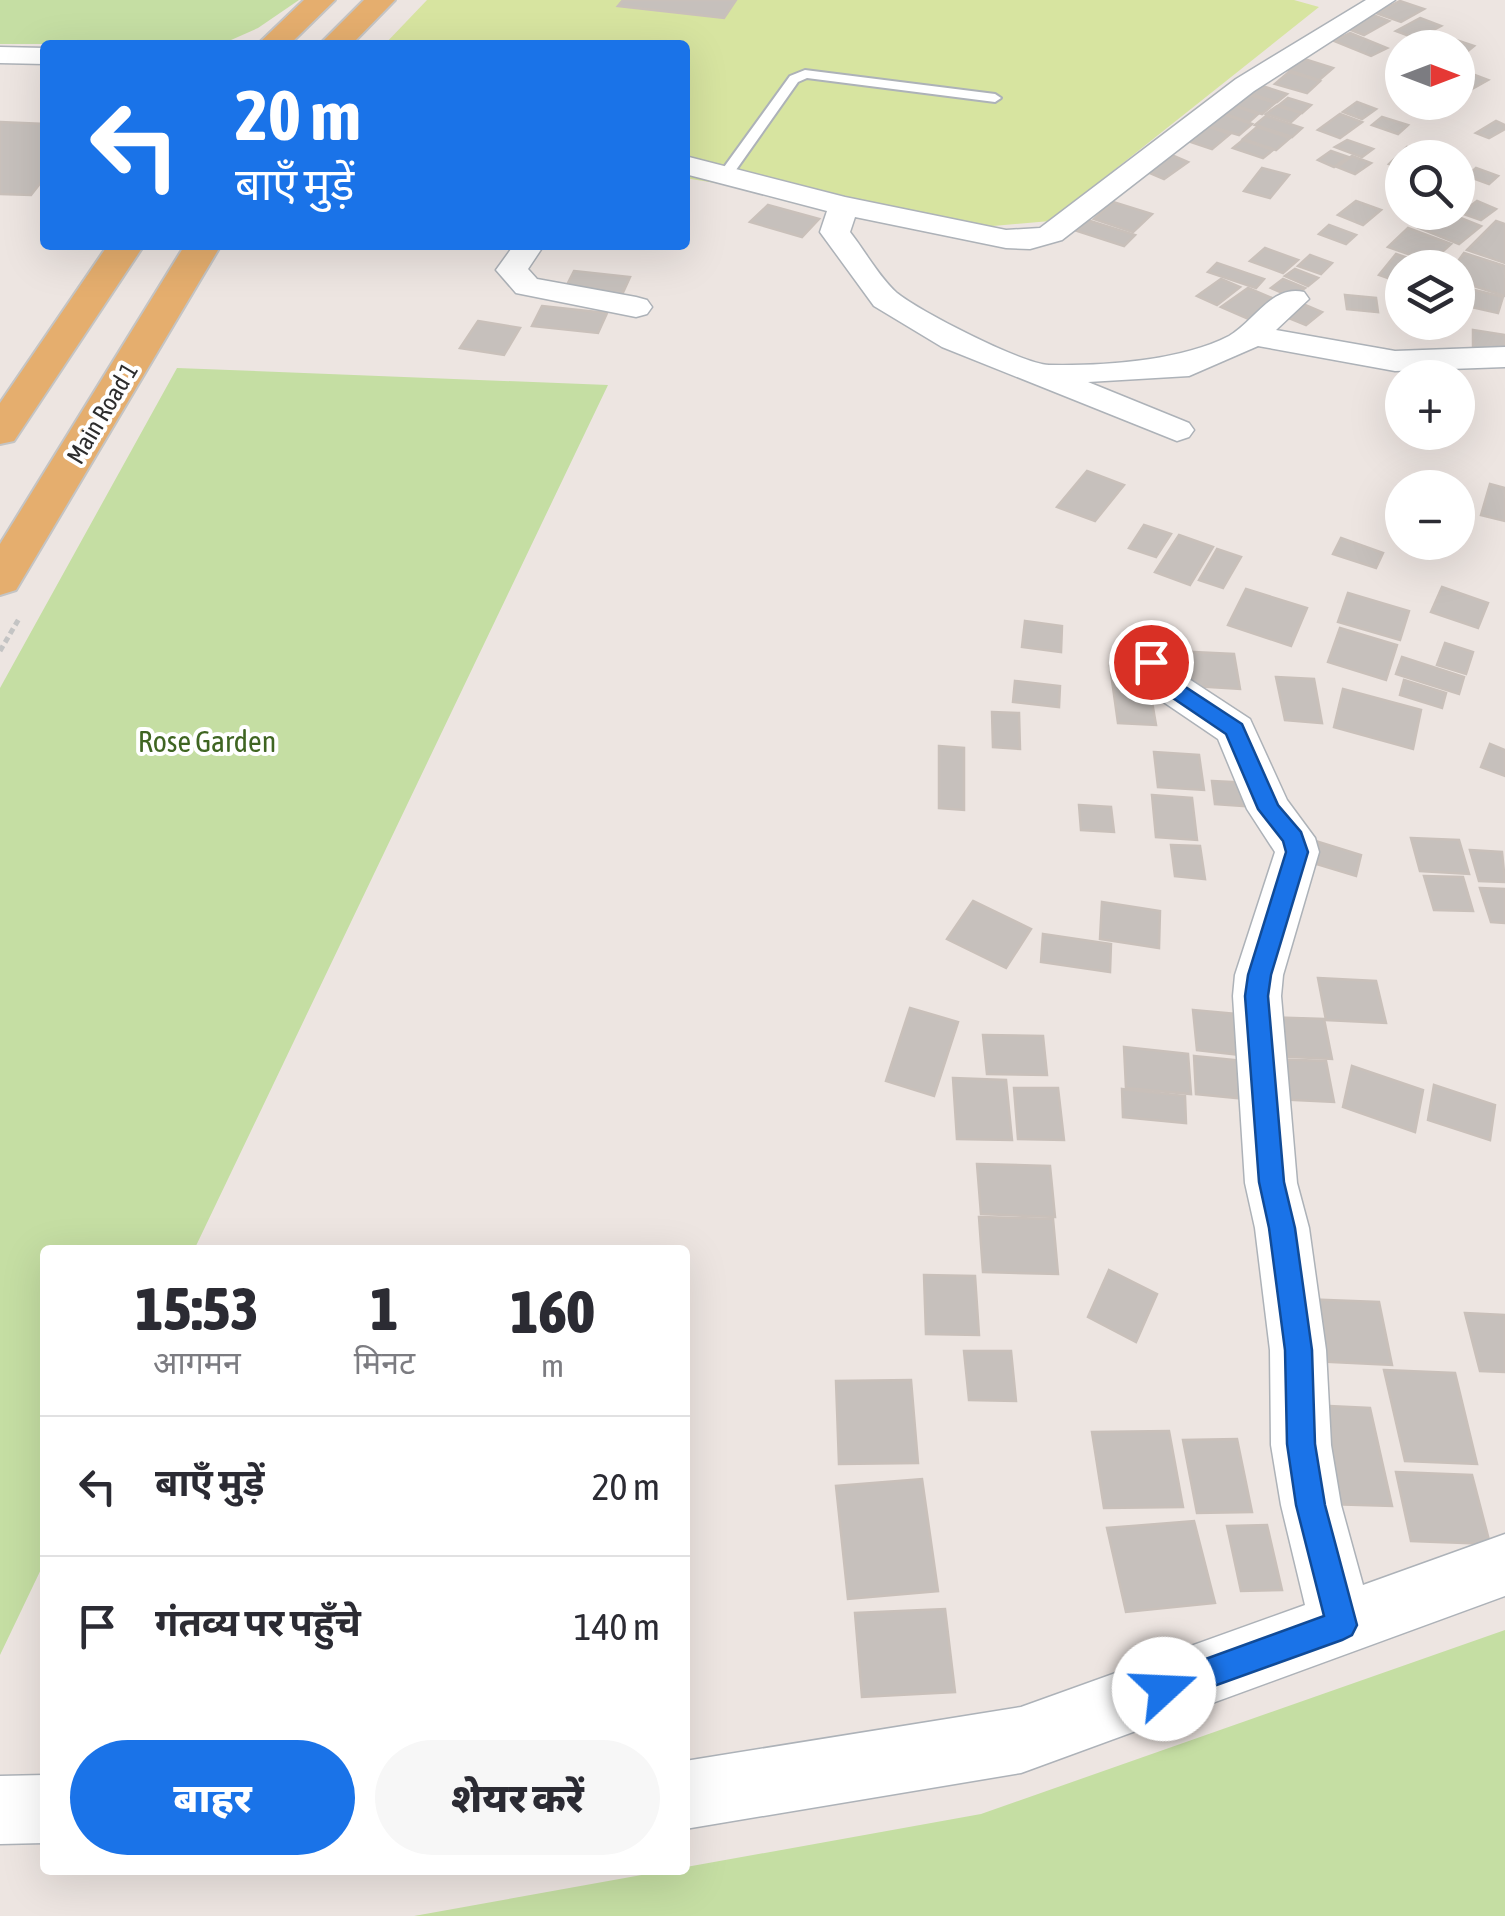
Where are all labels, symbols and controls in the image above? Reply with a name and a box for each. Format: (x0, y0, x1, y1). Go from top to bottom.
north arrow (1385, 30, 1475, 120)
map controls (1385, 30, 1475, 560)
text: 20 m (235, 75, 361, 155)
icon: left (70, 80, 200, 210)
button: search (1385, 140, 1475, 230)
text: बाएँ मुड़ें (235, 158, 354, 210)
button: layers (1385, 250, 1475, 340)
street label: Main Road 1 (61, 358, 143, 468)
button: + (1385, 360, 1475, 450)
button: − (1385, 470, 1475, 560)
pin (1109, 620, 1194, 705)
icon: arrive (1124, 635, 1179, 690)
park label: Rose Garden (138, 724, 276, 758)
text: 15:53 (135, 1274, 259, 1343)
text: 1 (370, 1274, 399, 1343)
text: 160 (510, 1277, 595, 1346)
text: आगमन (153, 1344, 241, 1381)
text: मिनट (354, 1344, 415, 1381)
text: m (541, 1347, 564, 1384)
icon: left (70, 1459, 125, 1514)
text: बाएँ मुड़ें (155, 1461, 264, 1504)
text: 20 m (592, 1465, 660, 1508)
icon: arrive (70, 1599, 125, 1654)
text: गंतव्य पर पहुँचे (155, 1601, 361, 1644)
text: 140 m (574, 1605, 660, 1648)
position arrow (1112, 1637, 1216, 1741)
button: बाहर (70, 1740, 355, 1855)
button: शेयर करें (375, 1740, 660, 1855)

